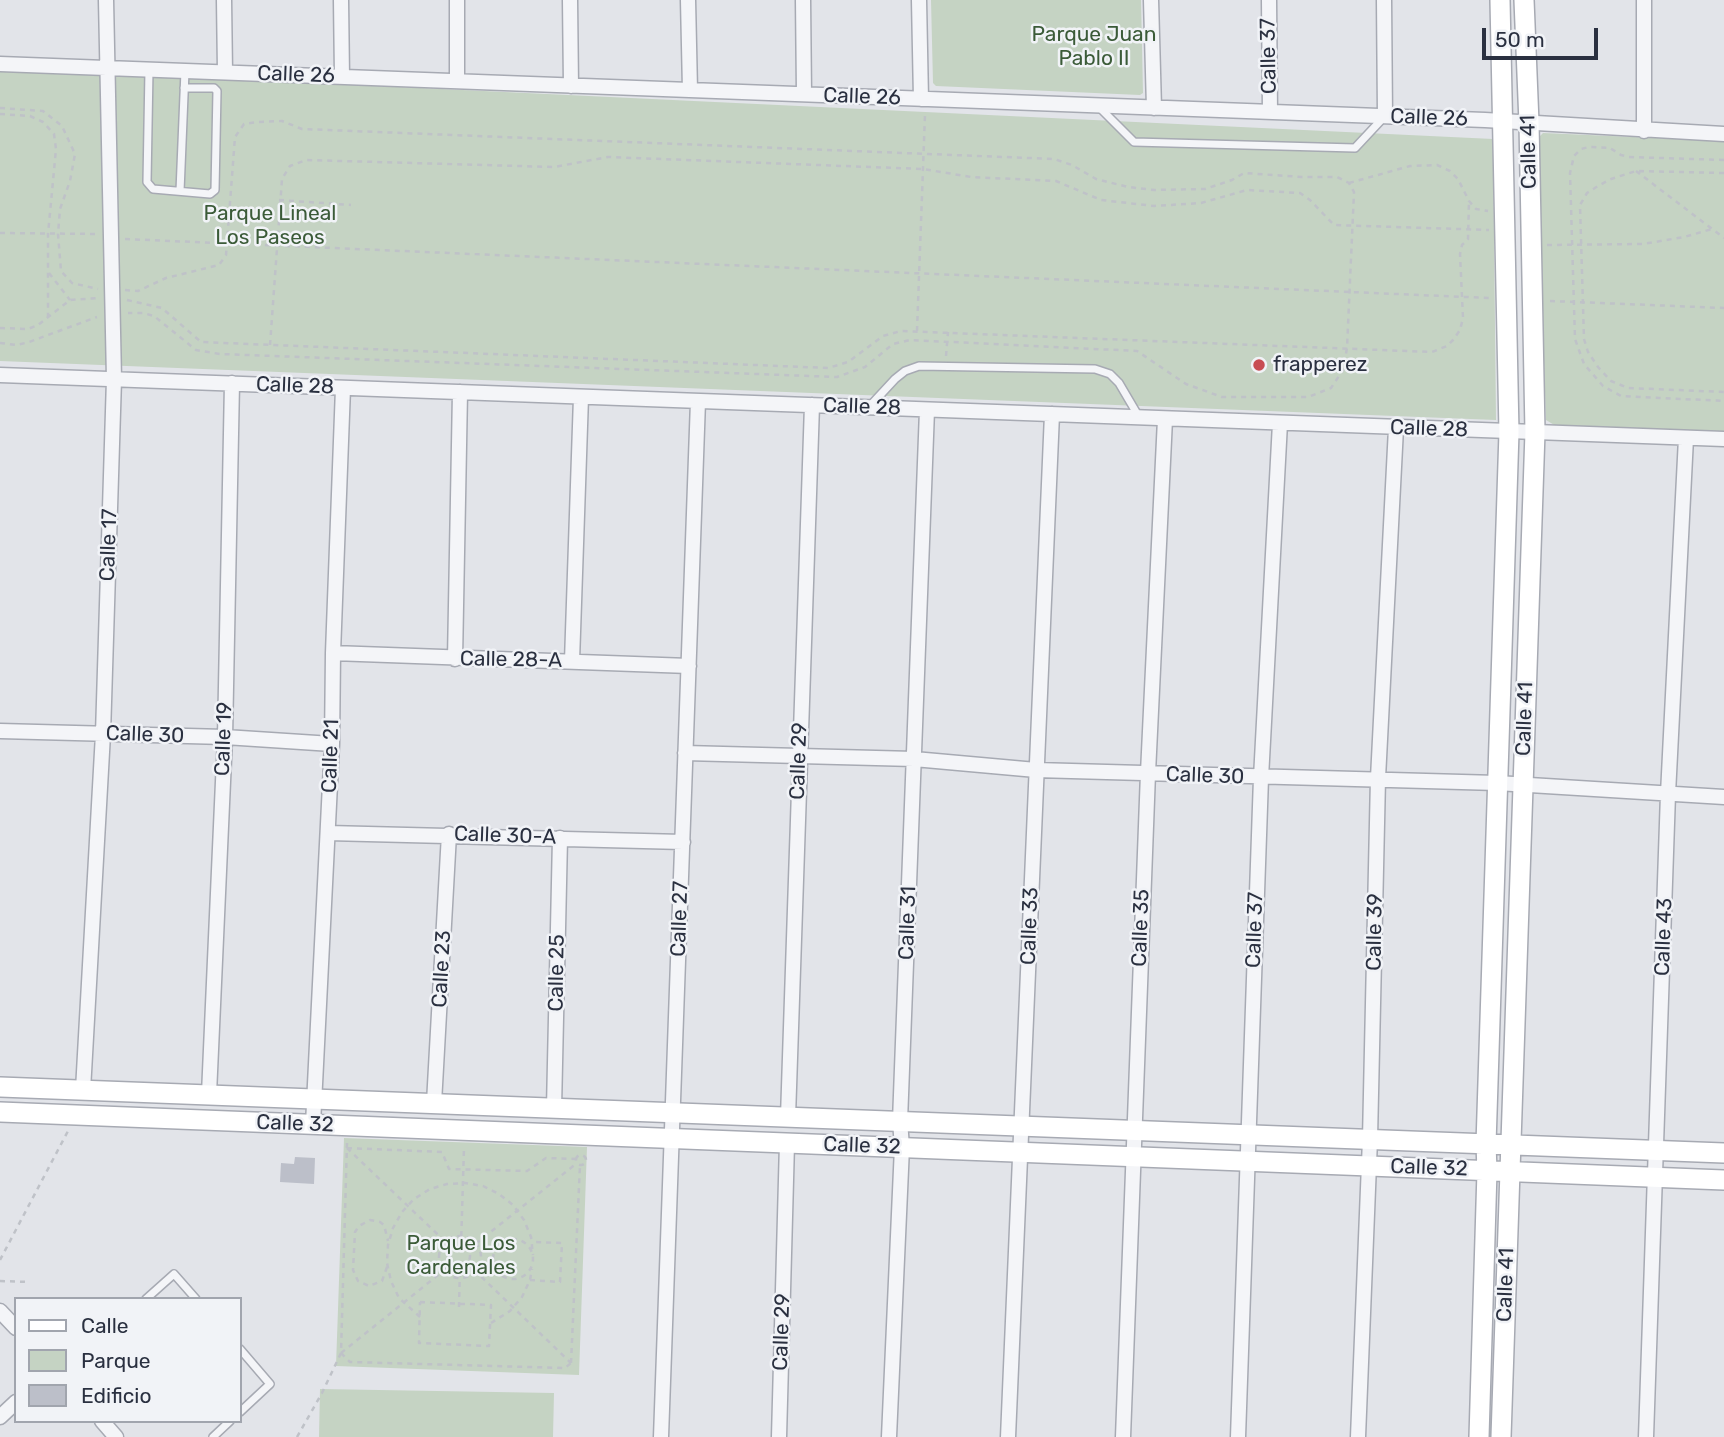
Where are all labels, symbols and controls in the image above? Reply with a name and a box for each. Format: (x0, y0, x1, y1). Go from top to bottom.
scale bar (1486, 14, 1602, 58)
street label: Calle 37 (1256, 18, 1282, 94)
park label: Parque Juan Pablo II (1032, 22, 1156, 72)
text: 50 m (1495, 27, 1545, 52)
street label: Calle 26 (257, 61, 335, 89)
street label: Calle 26 (823, 83, 901, 111)
street label: Calle 26 (1390, 104, 1468, 132)
street label: Calle 41 (1516, 115, 1542, 189)
park label: Parque Lineal Los Paseos (204, 201, 336, 251)
place label: frapperez (1273, 352, 1367, 378)
marker: frapperez (1251, 357, 1267, 373)
street label: Calle 28 (255, 372, 335, 400)
street label: Calle 28 (822, 393, 902, 421)
street label: Calle 28 (1389, 415, 1469, 443)
street label: Calle 17 (95, 508, 123, 582)
street label: Calle 28-A (460, 647, 562, 673)
street label: Calle 41 (1511, 681, 1539, 757)
street label: Calle 19 (210, 702, 238, 776)
street label: Calle 21 (317, 719, 345, 793)
street label: Calle 30 (105, 721, 185, 749)
street label: Calle 29 (785, 722, 813, 800)
street label: Calle 30 (1165, 762, 1245, 790)
street label: Calle 30-A (453, 822, 557, 850)
street label: Calle 27 (666, 881, 694, 957)
street label: Calle 31 (894, 886, 922, 960)
street label: Calle 33 (1016, 887, 1044, 965)
street label: Calle 35 (1127, 889, 1155, 967)
street label: Calle 37 (1241, 892, 1269, 968)
street label: Calle 39 (1362, 893, 1388, 971)
street label: Calle 43 (1650, 897, 1678, 977)
street label: Calle 23 (427, 930, 457, 1008)
street label: Calle 25 (544, 934, 570, 1012)
street label: Calle 32 (256, 1110, 334, 1138)
street label: Calle 32 (823, 1132, 901, 1160)
street label: Calle 32 (1390, 1154, 1468, 1182)
park label: Parque Los Cardenales (406, 1231, 516, 1281)
street label: Calle 41 (1492, 1247, 1520, 1323)
street label: Calle 29 (768, 1293, 796, 1371)
legend (14, 1297, 242, 1423)
text: Calle (81, 1313, 129, 1338)
text: Parque (81, 1348, 151, 1373)
text: Edificio (81, 1383, 151, 1408)

